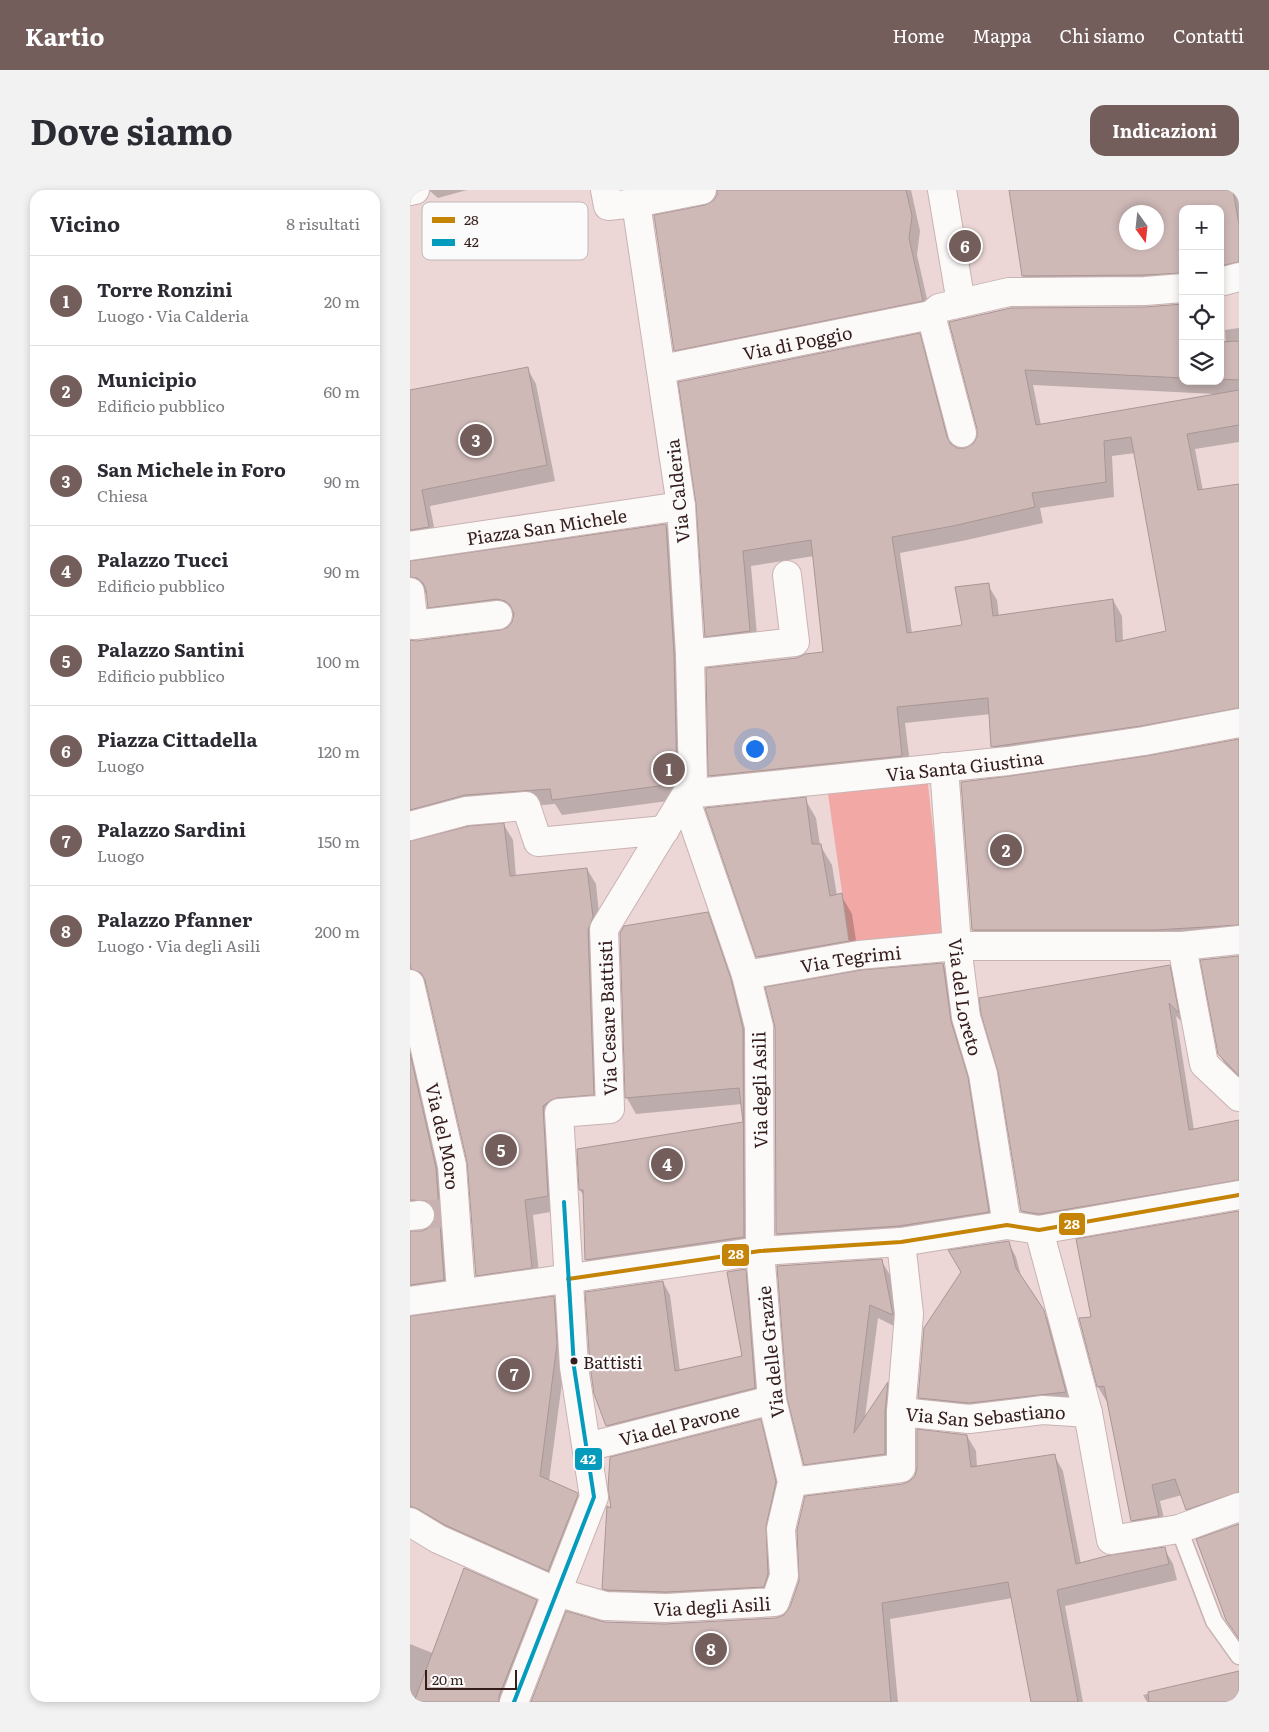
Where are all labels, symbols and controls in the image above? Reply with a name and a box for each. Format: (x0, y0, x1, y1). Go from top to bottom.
text: Kartio (25, 18, 104, 53)
text: Home (892, 22, 944, 49)
text: Mappa (972, 22, 1031, 49)
text: Chi siamo (1059, 22, 1145, 49)
text: Contatti (1173, 22, 1244, 49)
text: Dove siamo (30, 104, 233, 156)
button: Indicazioni (1090, 105, 1239, 156)
legend (422, 202, 588, 260)
north arrow (1119, 205, 1164, 250)
map controls (1179, 205, 1224, 385)
button: + (1179, 205, 1224, 250)
text: Vicino (50, 207, 120, 238)
text: 28 (464, 209, 479, 229)
text: 8 risultati (286, 211, 360, 235)
pin: 6 (949, 227, 981, 265)
text: 42 (464, 231, 479, 251)
button: − (1179, 250, 1224, 295)
text: Torre Ronzini (97, 275, 233, 303)
text: 1 (63, 289, 69, 313)
text: 20 m (324, 289, 360, 313)
button: locate (1179, 295, 1224, 340)
text: Luogo · Via Calderia (97, 303, 249, 327)
street label: Via di Poggio (740, 318, 854, 366)
button: layers (1179, 340, 1224, 385)
text: Municipio (97, 365, 197, 393)
text: 2 (62, 379, 70, 403)
text: 60 m (323, 379, 360, 403)
text: Edificio pubblico (97, 393, 225, 417)
pin: 3 (460, 421, 492, 459)
street label: Via Calderia (658, 437, 696, 544)
text: San Michele in Foro (97, 455, 286, 483)
text: 3 (62, 469, 70, 493)
text: 90 m (324, 469, 360, 493)
text: Chiesa (97, 483, 148, 507)
street label: Piazza San Michele (464, 501, 629, 551)
text: Palazzo Tucci (97, 545, 228, 573)
text: 4 (61, 559, 71, 583)
text: 90 m (324, 559, 360, 583)
text: Edificio pubblico (97, 573, 225, 597)
text: Palazzo Santini (97, 635, 244, 663)
text: 5 (62, 649, 70, 673)
text: 100 m (316, 649, 360, 673)
text: Edificio pubblico (97, 663, 225, 687)
text: Piazza Cittadella (97, 725, 257, 753)
your location (742, 736, 768, 762)
text: 6 (61, 739, 71, 763)
text: 120 m (317, 739, 360, 763)
street label: Via Santa Giustina (885, 742, 1045, 787)
pin: 1 (653, 750, 685, 788)
text: Luogo (97, 753, 144, 777)
text: Palazzo Sardini (97, 815, 246, 843)
text: 7 (62, 829, 70, 853)
text: 150 m (317, 829, 360, 853)
pin: 2 (990, 831, 1022, 869)
text: Luogo (97, 843, 144, 867)
text: Palazzo Pfanner (97, 905, 252, 933)
text: 8 (61, 919, 71, 943)
text: 200 m (315, 919, 360, 943)
text: Luogo · Via degli Asili (97, 933, 260, 957)
street label: Via del Loreto (943, 937, 990, 1059)
street label: Via Tegrimi (798, 938, 902, 979)
street label: Via Cesare Battisti (591, 940, 623, 1096)
street label: Via degli Asili (744, 1031, 774, 1149)
street label: Via del Moro (420, 1080, 467, 1191)
pin: 5 (485, 1131, 517, 1169)
pin: 4 (651, 1145, 683, 1183)
line badge: 28 (1058, 1212, 1086, 1236)
text: 28 (1064, 1213, 1080, 1233)
line badge: 28 (721, 1243, 750, 1267)
text: 28 (728, 1243, 744, 1263)
street label: Via delle Grazie (750, 1285, 790, 1419)
place label: Battisti (583, 1349, 643, 1374)
pin: 7 (498, 1355, 530, 1393)
marker: Battisti (569, 1356, 579, 1366)
street label: Via del Pavone (616, 1395, 742, 1452)
street label: Via San Sebastiano (904, 1396, 1067, 1432)
line badge: 42 (574, 1447, 603, 1471)
text: 42 (580, 1448, 596, 1468)
street label: Via degli Asili (653, 1589, 771, 1622)
pin: 8 (695, 1630, 727, 1668)
scale bar (425, 1667, 518, 1690)
text: 20 m (432, 1669, 464, 1689)

